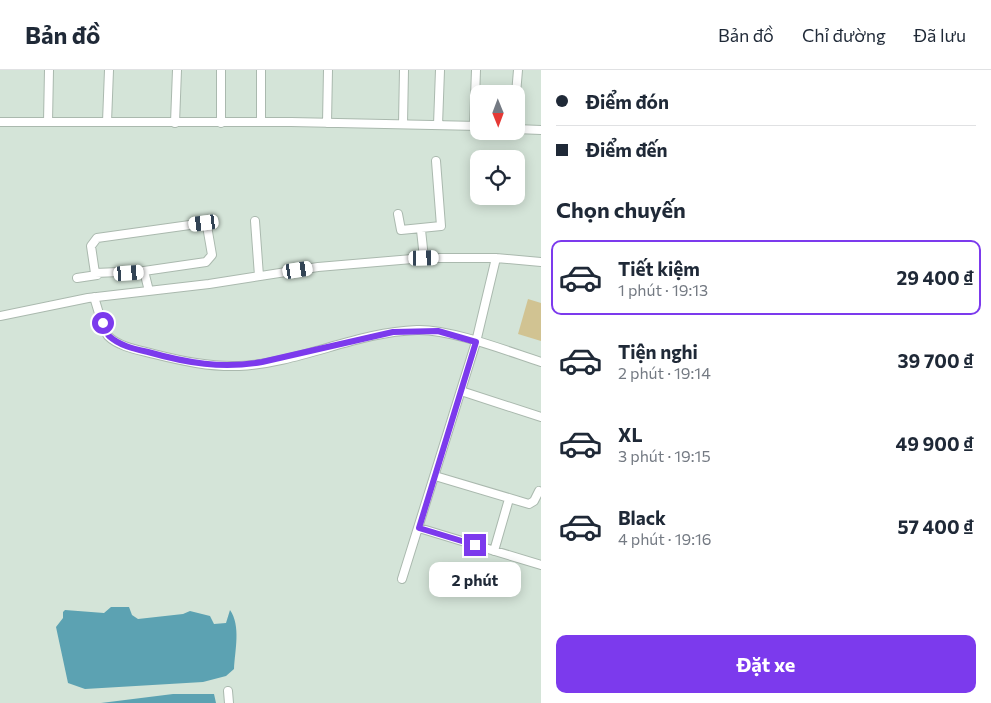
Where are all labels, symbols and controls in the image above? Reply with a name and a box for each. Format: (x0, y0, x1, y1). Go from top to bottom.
text: Bản đồ (25, 20, 100, 49)
text: Bản đồ (718, 24, 774, 46)
text: Chỉ đường (802, 24, 886, 46)
text: Đã lưu (914, 24, 966, 46)
north arrow (470, 85, 525, 140)
map controls (470, 85, 525, 205)
text: Điểm đón (586, 90, 669, 113)
text: Điểm đến (586, 138, 668, 161)
button: locate (470, 150, 525, 205)
text: Chọn chuyến (556, 196, 686, 223)
car (188, 214, 219, 232)
car (408, 250, 439, 266)
icon: car (558, 255, 603, 300)
text: Tiết kiệm (618, 257, 700, 280)
car (282, 260, 313, 280)
car (113, 264, 144, 282)
text: 29 400 ₫ (897, 266, 974, 289)
text: 1 phút · 19:13 (618, 280, 708, 299)
route start (92, 312, 114, 334)
icon: car (558, 338, 603, 383)
text: Tiện nghi (618, 340, 698, 363)
text: 39 700 ₫ (898, 349, 974, 372)
text: 2 phút · 19:14 (618, 363, 711, 382)
icon: car (558, 421, 603, 466)
text: XL (618, 423, 643, 446)
text: 49 900 ₫ (896, 432, 974, 455)
text: 3 phút · 19:15 (618, 446, 711, 465)
icon: car (558, 504, 603, 549)
text: Black (618, 506, 666, 529)
text: 57 400 ₫ (897, 515, 974, 538)
text: 4 phút · 19:16 (618, 529, 712, 548)
route end (464, 534, 486, 556)
callout: 2 phút (429, 562, 521, 598)
text: 2 phút (452, 570, 498, 589)
button: Đặt xe (556, 635, 976, 693)

